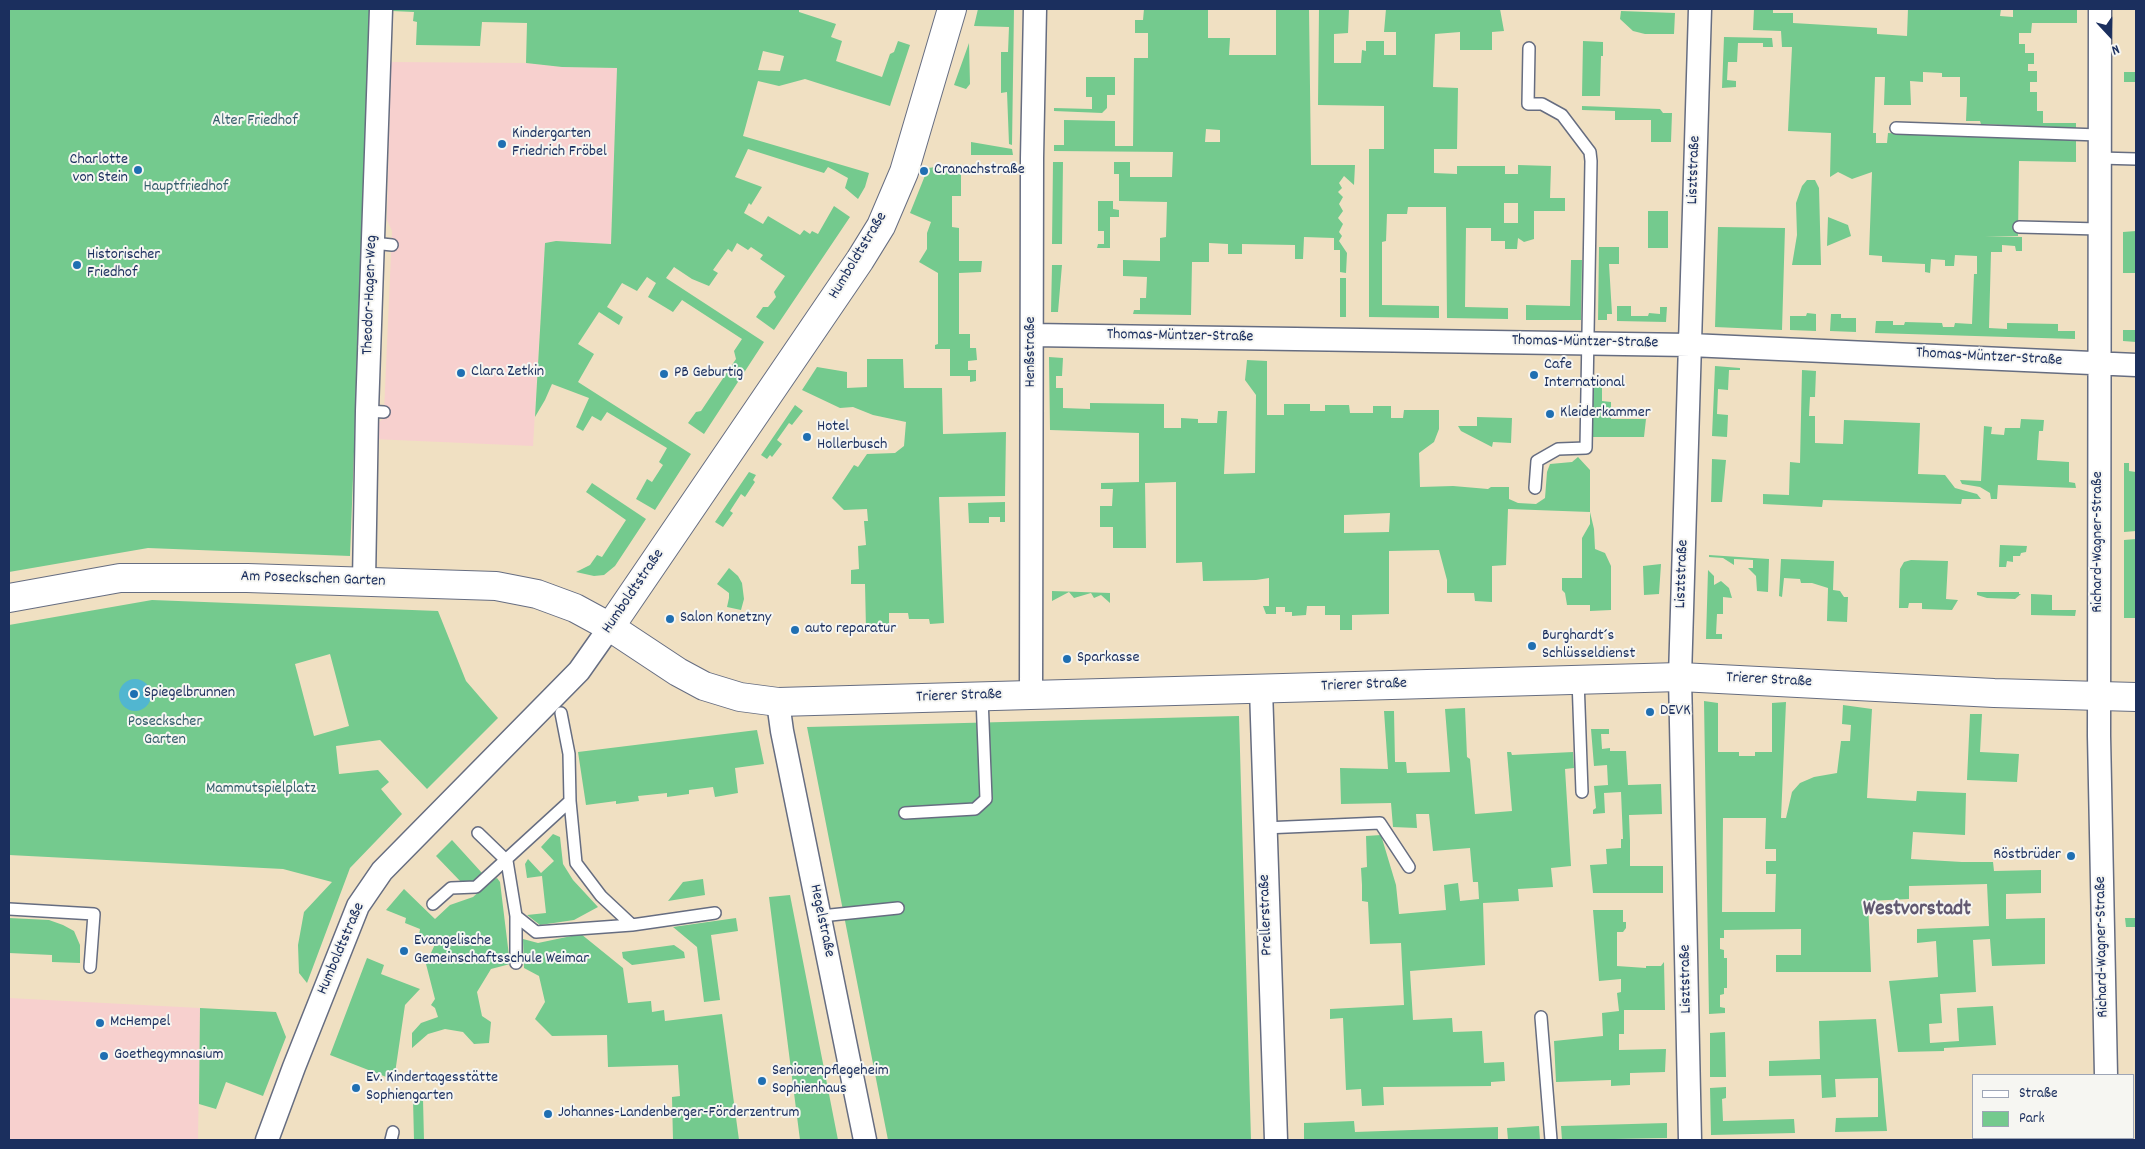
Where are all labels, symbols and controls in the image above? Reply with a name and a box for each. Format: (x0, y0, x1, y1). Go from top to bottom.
north arrow (2085, 10, 2135, 60)
text: N (2109, 38, 2122, 60)
park label: Alter Friedhof (212, 112, 298, 132)
place label: Kindergarten Friedrich Fröbel (512, 125, 607, 163)
street label: Lisztstraße (1684, 135, 1706, 205)
marker: Kindergarten Friedrich Fröbel (496, 138, 508, 150)
place label: Charlotte von Stein (70, 151, 128, 189)
place label: Cranachstraße (934, 161, 1025, 181)
marker: Charlotte von Stein (132, 164, 144, 176)
marker: Cranachstraße (918, 165, 930, 177)
park label: Hauptfriedhof (144, 178, 228, 198)
street label: Humboldtstraße (826, 209, 892, 303)
street label: Theodor-Hagen-Weg (359, 235, 383, 355)
place label: Historischer Friedhof (87, 246, 160, 284)
marker: Historischer Friedhof (71, 259, 83, 271)
street label: Henßstraße (1022, 317, 1042, 387)
street label: Thomas-Müntzer-Straße (1106, 326, 1254, 348)
street label: Thomas-Müntzer-Straße (1511, 332, 1659, 354)
street label: Thomas-Müntzer-Straße (1915, 345, 2063, 371)
place label: Cafe International (1544, 356, 1625, 394)
place label: Clara Zetkin (471, 363, 544, 383)
place label: PB Geburtig (674, 364, 743, 384)
marker: Clara Zetkin (455, 367, 467, 379)
marker: PB Geburtig (658, 368, 670, 380)
marker: Cafe International (1528, 369, 1540, 381)
place label: Kleiderkammer (1560, 404, 1651, 424)
marker: Kleiderkammer (1544, 408, 1556, 420)
place label: Hotel Hollerbusch (817, 418, 887, 456)
marker: Hotel Hollerbusch (801, 431, 813, 443)
street label: Richard-Wagner-Straße (2089, 471, 2109, 613)
street label: Lisztstraße (1672, 539, 1694, 609)
street label: Humboldtstraße (599, 546, 669, 638)
street label: Am Poseckschen Garten (240, 568, 386, 592)
place label: Salon Konetzny (680, 609, 771, 629)
marker: Salon Konetzny (664, 613, 676, 625)
place label: auto reparatur (805, 620, 896, 640)
marker: auto reparatur (789, 624, 801, 636)
place label: Burghardt´s Schlüsseldienst (1542, 627, 1635, 665)
marker: Burghardt´s Schlüsseldienst (1526, 640, 1538, 652)
place label: Sparkasse (1077, 649, 1139, 669)
marker: Sparkasse (1061, 653, 1073, 665)
street label: Trierer Straße (1726, 669, 1812, 693)
street label: Trierer Straße (1321, 675, 1407, 697)
place label: Spiegelbrunnen (144, 684, 235, 704)
street label: Trierer Straße (916, 686, 1002, 708)
marker: Spiegelbrunnen (128, 688, 140, 700)
place label: DEVK (1660, 702, 1691, 722)
marker: DEVK (1644, 706, 1656, 718)
park label: Poseckscher Garten (128, 713, 202, 751)
park label: Mammutspielplatz (206, 780, 316, 800)
place label: Röstbrüder (1993, 846, 2061, 866)
marker: Röstbrüder (2065, 850, 2077, 862)
street label: Prellerstraße (1256, 874, 1278, 956)
street label: Richard-Wagner-Straße (2092, 876, 2114, 1018)
street label: Hegelstraße (804, 883, 838, 959)
district label: Westvorstadt (1863, 898, 1971, 924)
street label: Humboldtstraße (314, 900, 370, 998)
place label: Evangelische Gemeinschaftsschule Weimar (414, 932, 589, 970)
street label: Lisztstraße (1677, 944, 1697, 1014)
marker: Evangelische Gemeinschaftsschule Weimar (398, 945, 410, 957)
place label: McHempel (110, 1013, 170, 1033)
marker: McHempel (94, 1017, 106, 1029)
place label: Goethegymnasium (114, 1046, 223, 1066)
marker: Goethegymnasium (98, 1050, 110, 1062)
place label: Seniorenpflegeheim Sophienhaus (772, 1062, 889, 1100)
place label: Ev. Kindertagesstätte Sophiengarten (366, 1069, 498, 1107)
legend (1972, 1074, 2135, 1139)
marker: Seniorenpflegeheim Sophienhaus (756, 1075, 768, 1087)
marker: Ev. Kindertagesstätte Sophiengarten (350, 1082, 362, 1094)
text: Straße (2019, 1083, 2057, 1105)
place label: Johannes-Landenberger-Förderzentrum (558, 1104, 799, 1124)
marker: Johannes-Landenberger-Förderzentrum (542, 1108, 554, 1120)
text: Park (2019, 1108, 2045, 1130)

